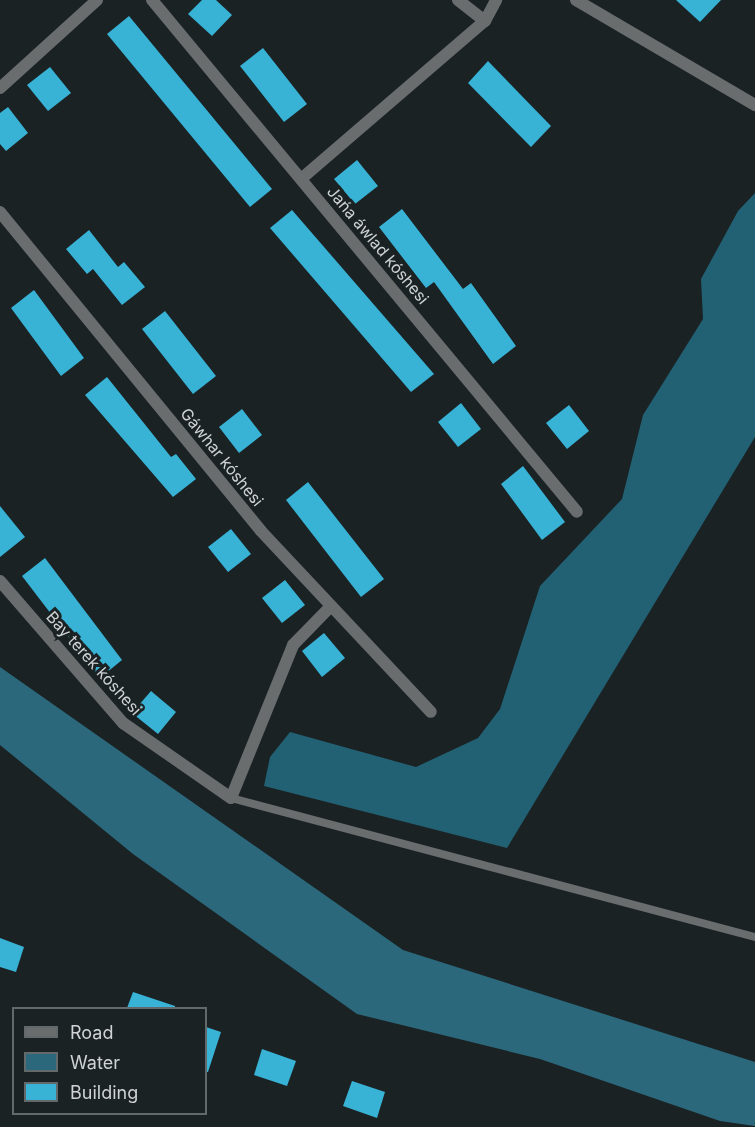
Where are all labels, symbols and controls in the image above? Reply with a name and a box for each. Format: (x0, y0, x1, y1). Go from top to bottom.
street label: Jańa áwlad kóshesi (323, 182, 433, 308)
street label: Gáwhar kóshesi (177, 404, 267, 510)
street label: Bay terek kóshesi (42, 607, 146, 719)
legend (12, 1007, 207, 1115)
text: Road (70, 1022, 113, 1043)
text: Water (70, 1052, 120, 1073)
text: Building (70, 1082, 138, 1103)

